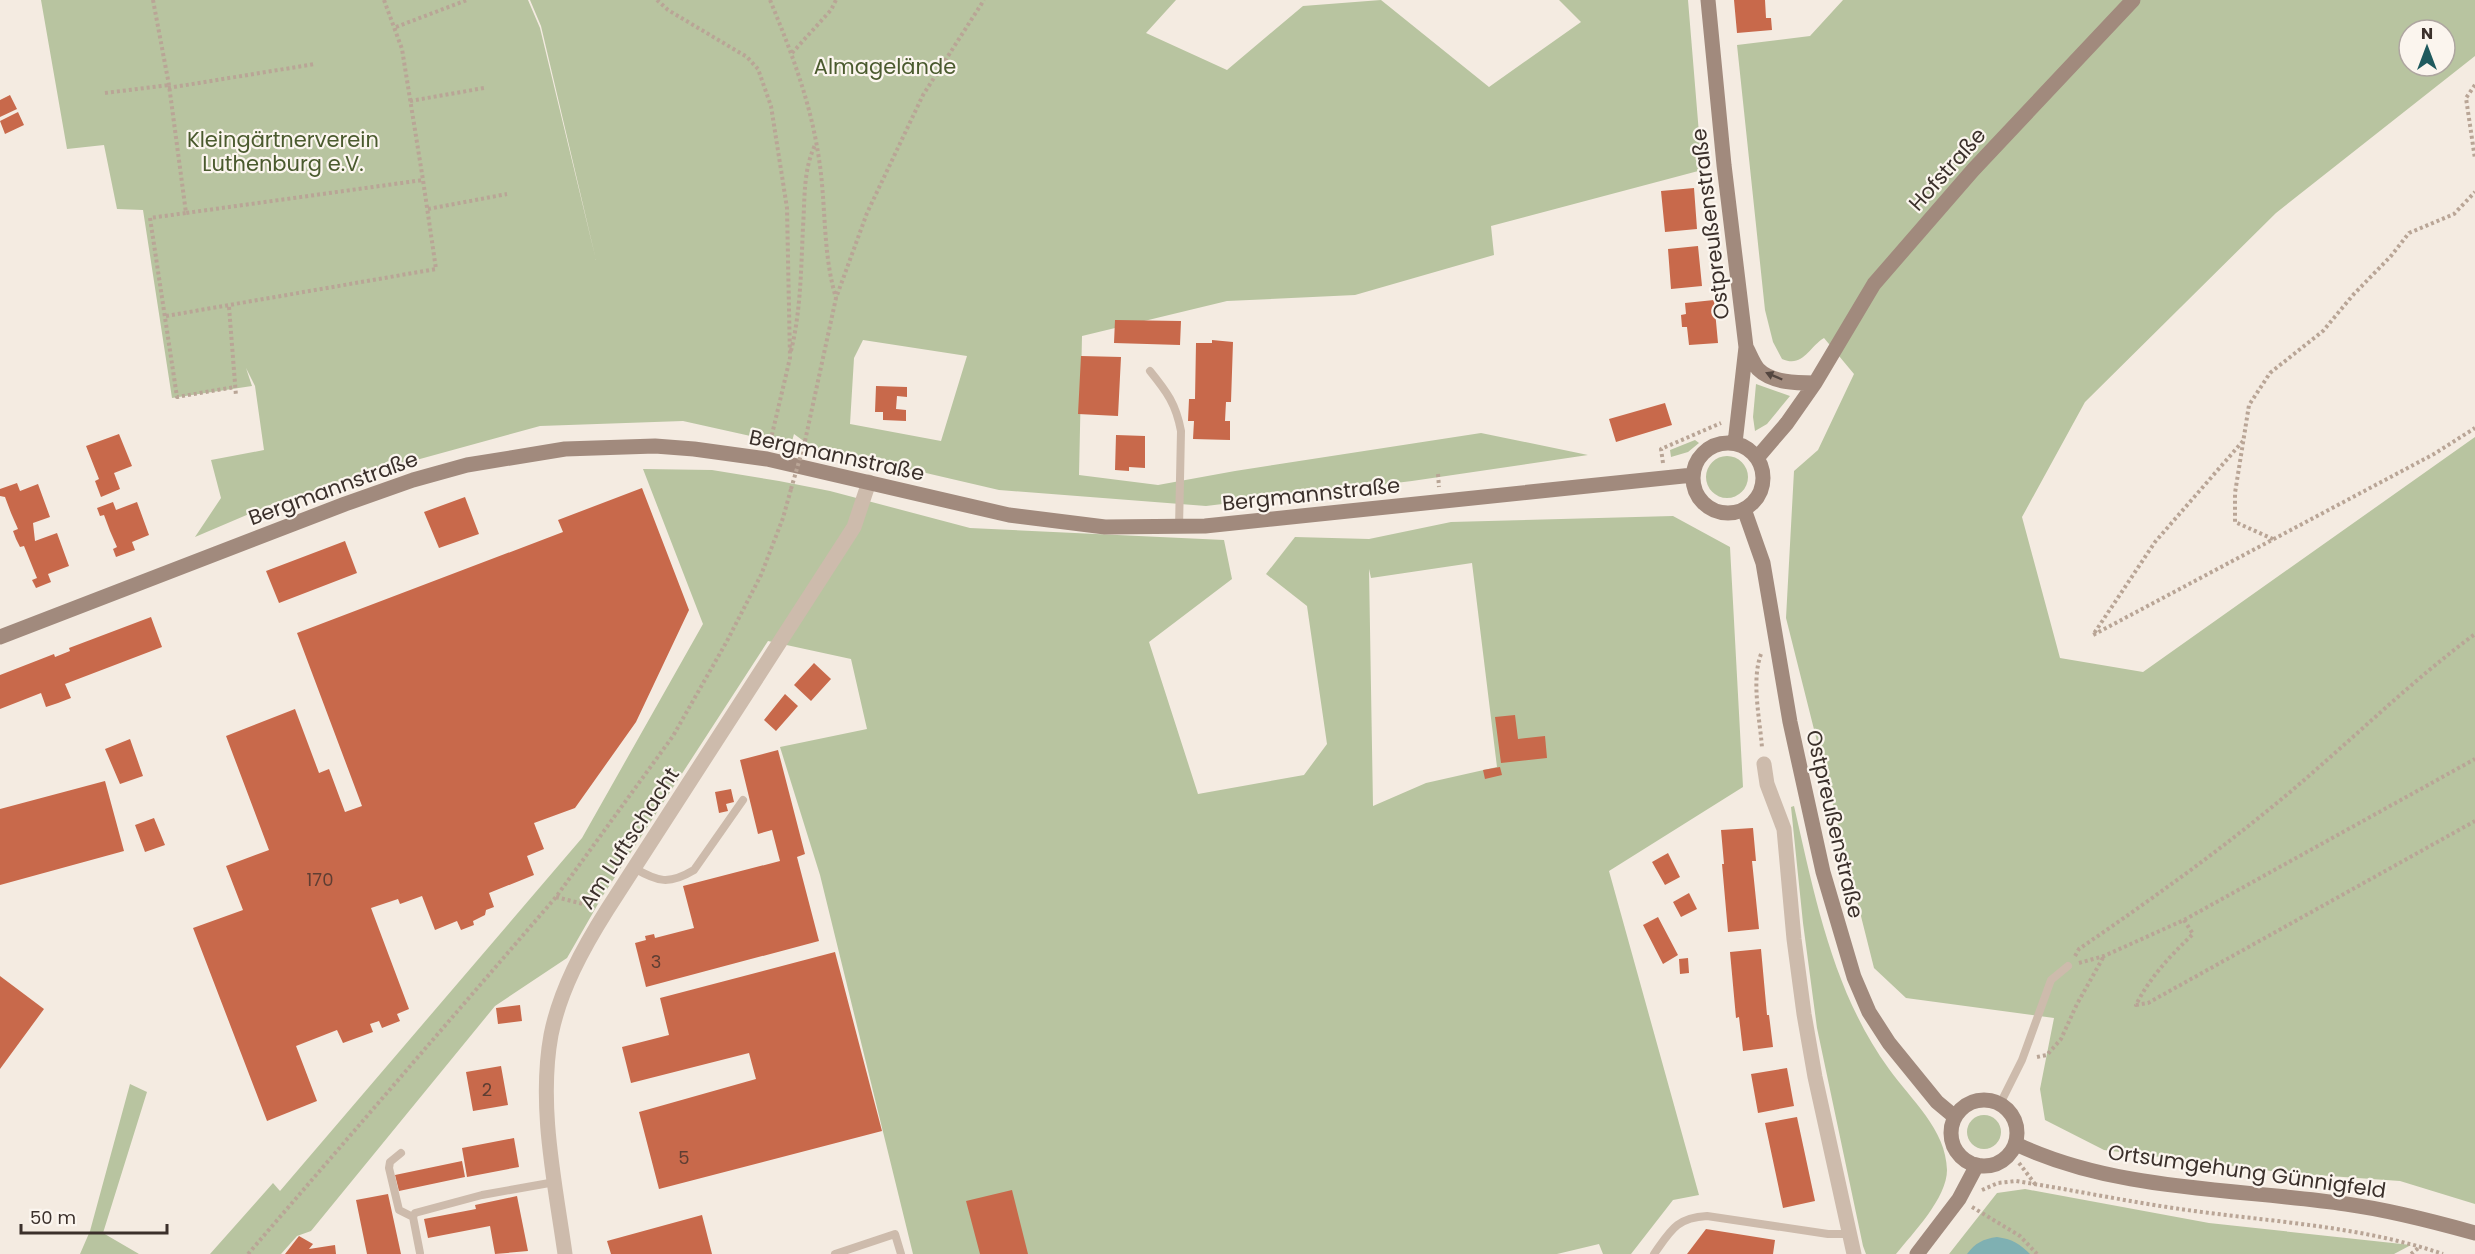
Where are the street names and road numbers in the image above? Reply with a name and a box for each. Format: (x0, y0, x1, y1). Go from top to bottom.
street label: Hofstraße (1902, 121, 1992, 217)
street label: Ostpreußenstraße (1684, 127, 1736, 321)
street label: Bergmannstraße (747, 422, 927, 488)
street label: Bergmannstraße (244, 444, 422, 532)
street label: Bergmannstraße (1221, 470, 1401, 518)
street label: Ostpreußenstraße (1799, 727, 1871, 921)
street label: Am Luftschacht (572, 761, 686, 915)
street label: Ortsumgehung Günnigfeld (2106, 1137, 2388, 1205)

